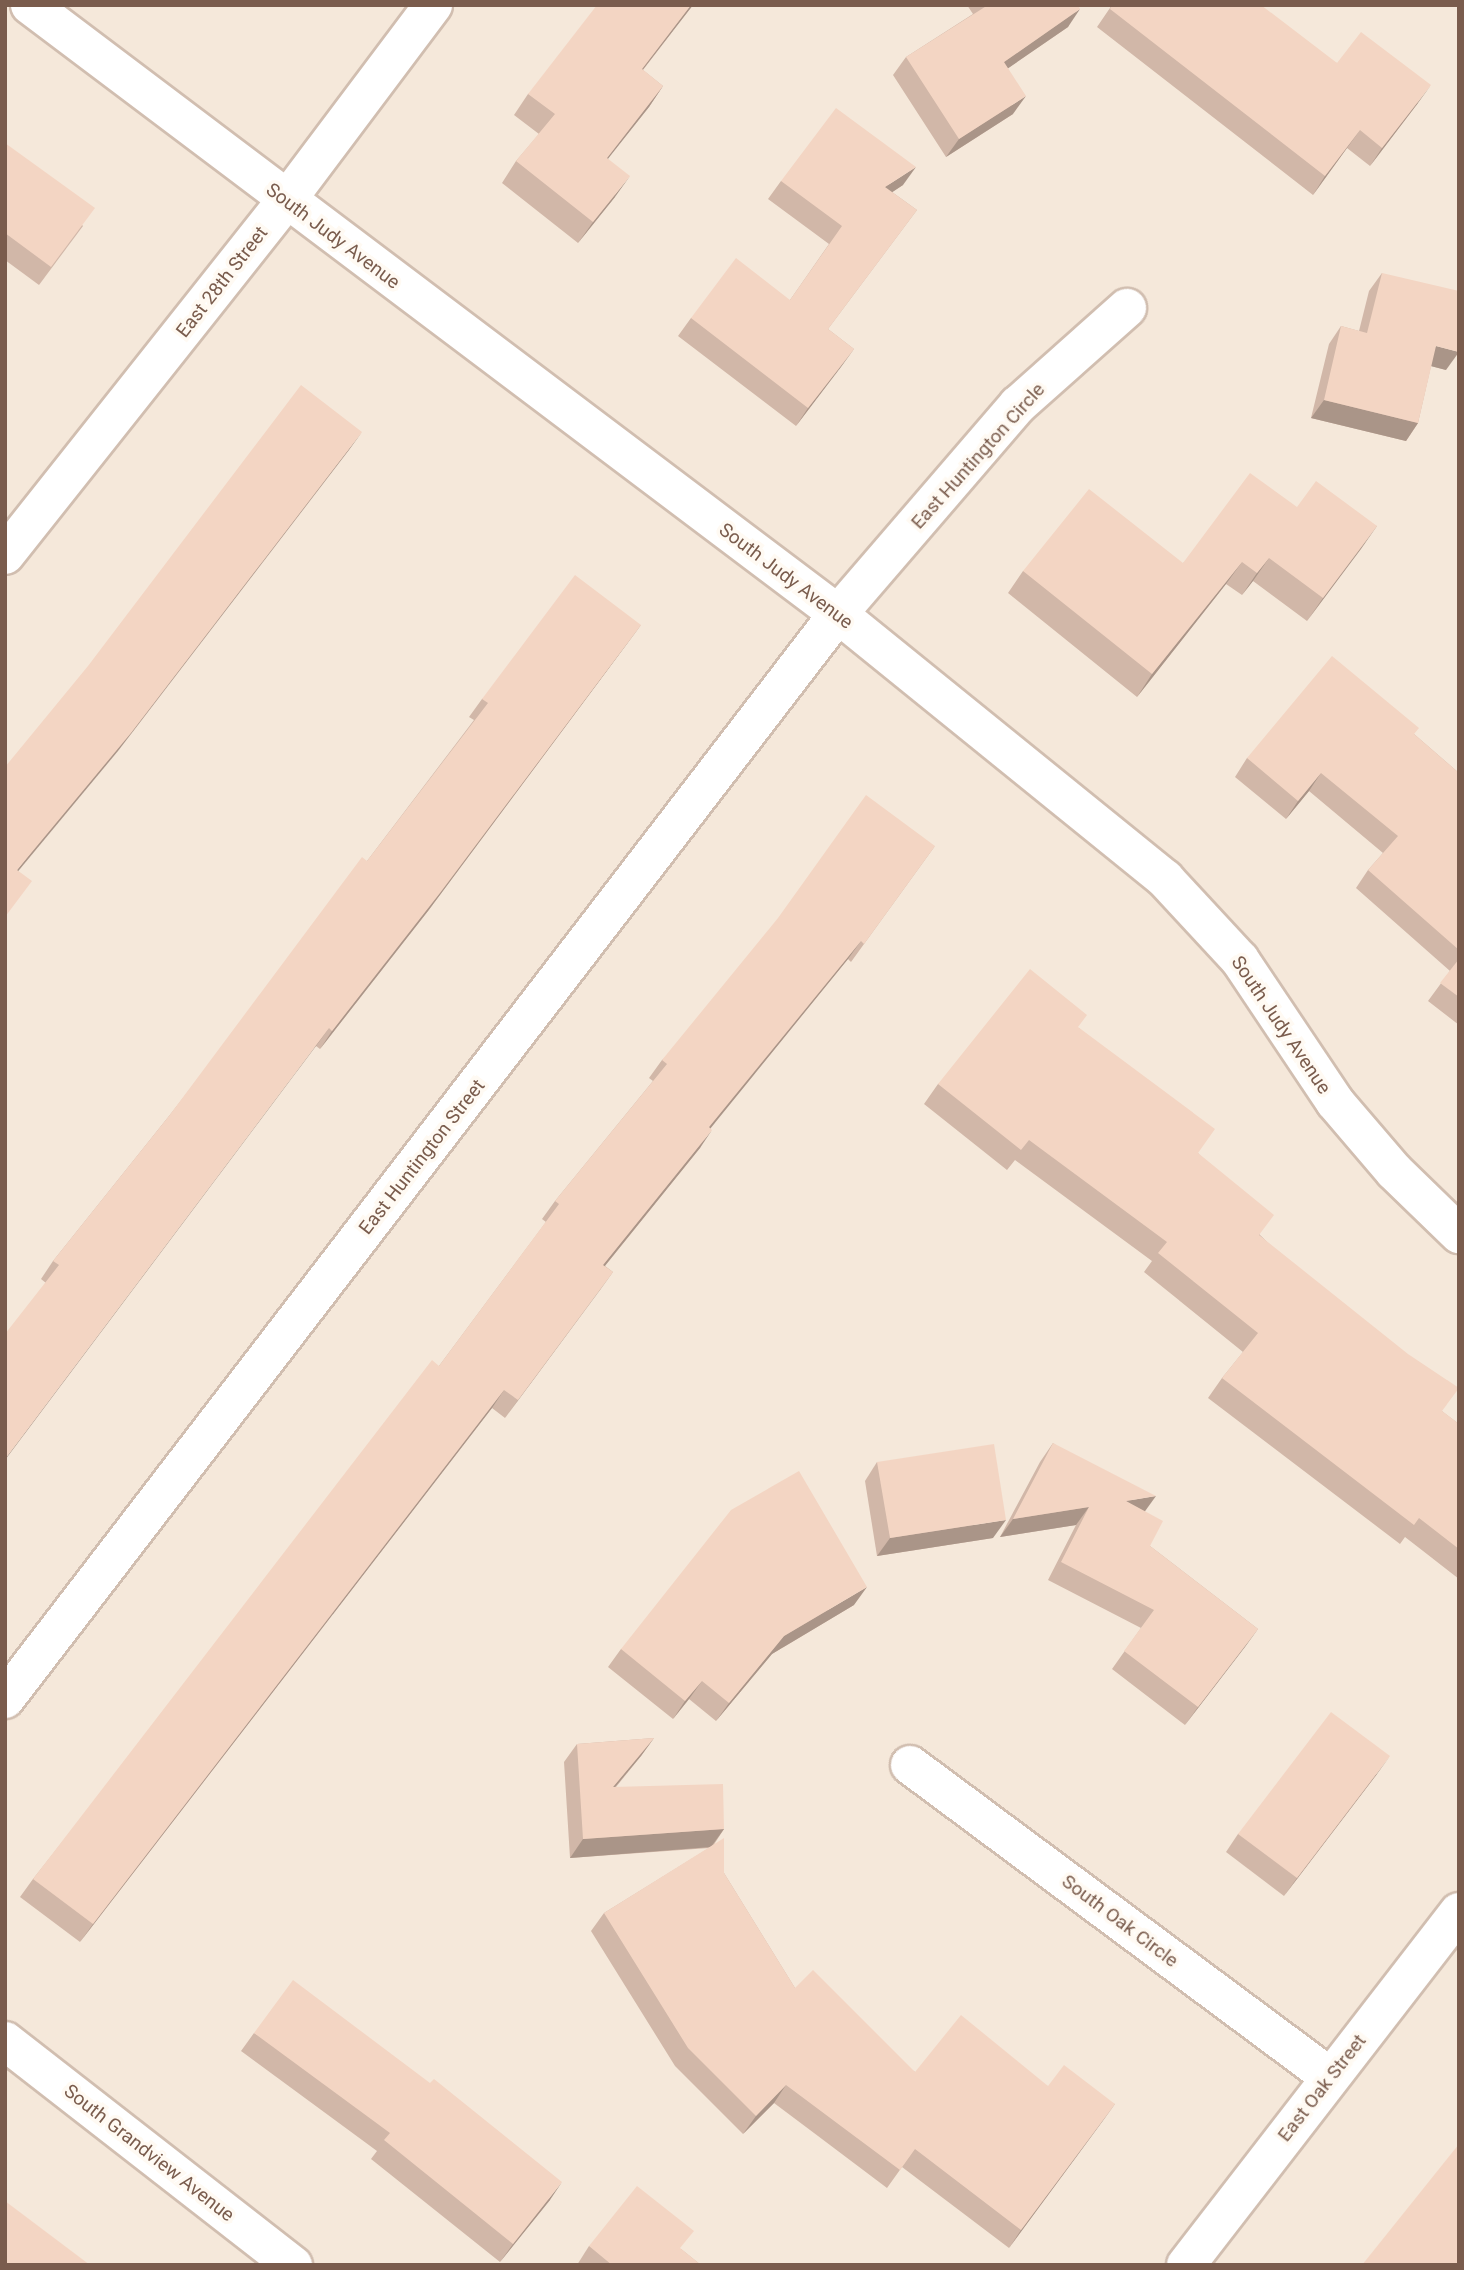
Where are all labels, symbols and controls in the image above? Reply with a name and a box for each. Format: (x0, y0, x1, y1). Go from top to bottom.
street label: South Judy Avenue (262, 178, 404, 294)
street label: East 28th Street (172, 222, 272, 342)
street label: East Huntington Circle (907, 378, 1049, 534)
street label: South Judy Avenue (715, 518, 857, 634)
street label: South Judy Avenue (1226, 952, 1336, 1098)
street label: East Huntington Street (354, 1075, 490, 1239)
street label: South Oak Circle (1057, 1870, 1183, 1972)
street label: East Oak Street (1273, 2030, 1371, 2146)
street label: South Grandview Avenue (59, 2080, 239, 2226)

